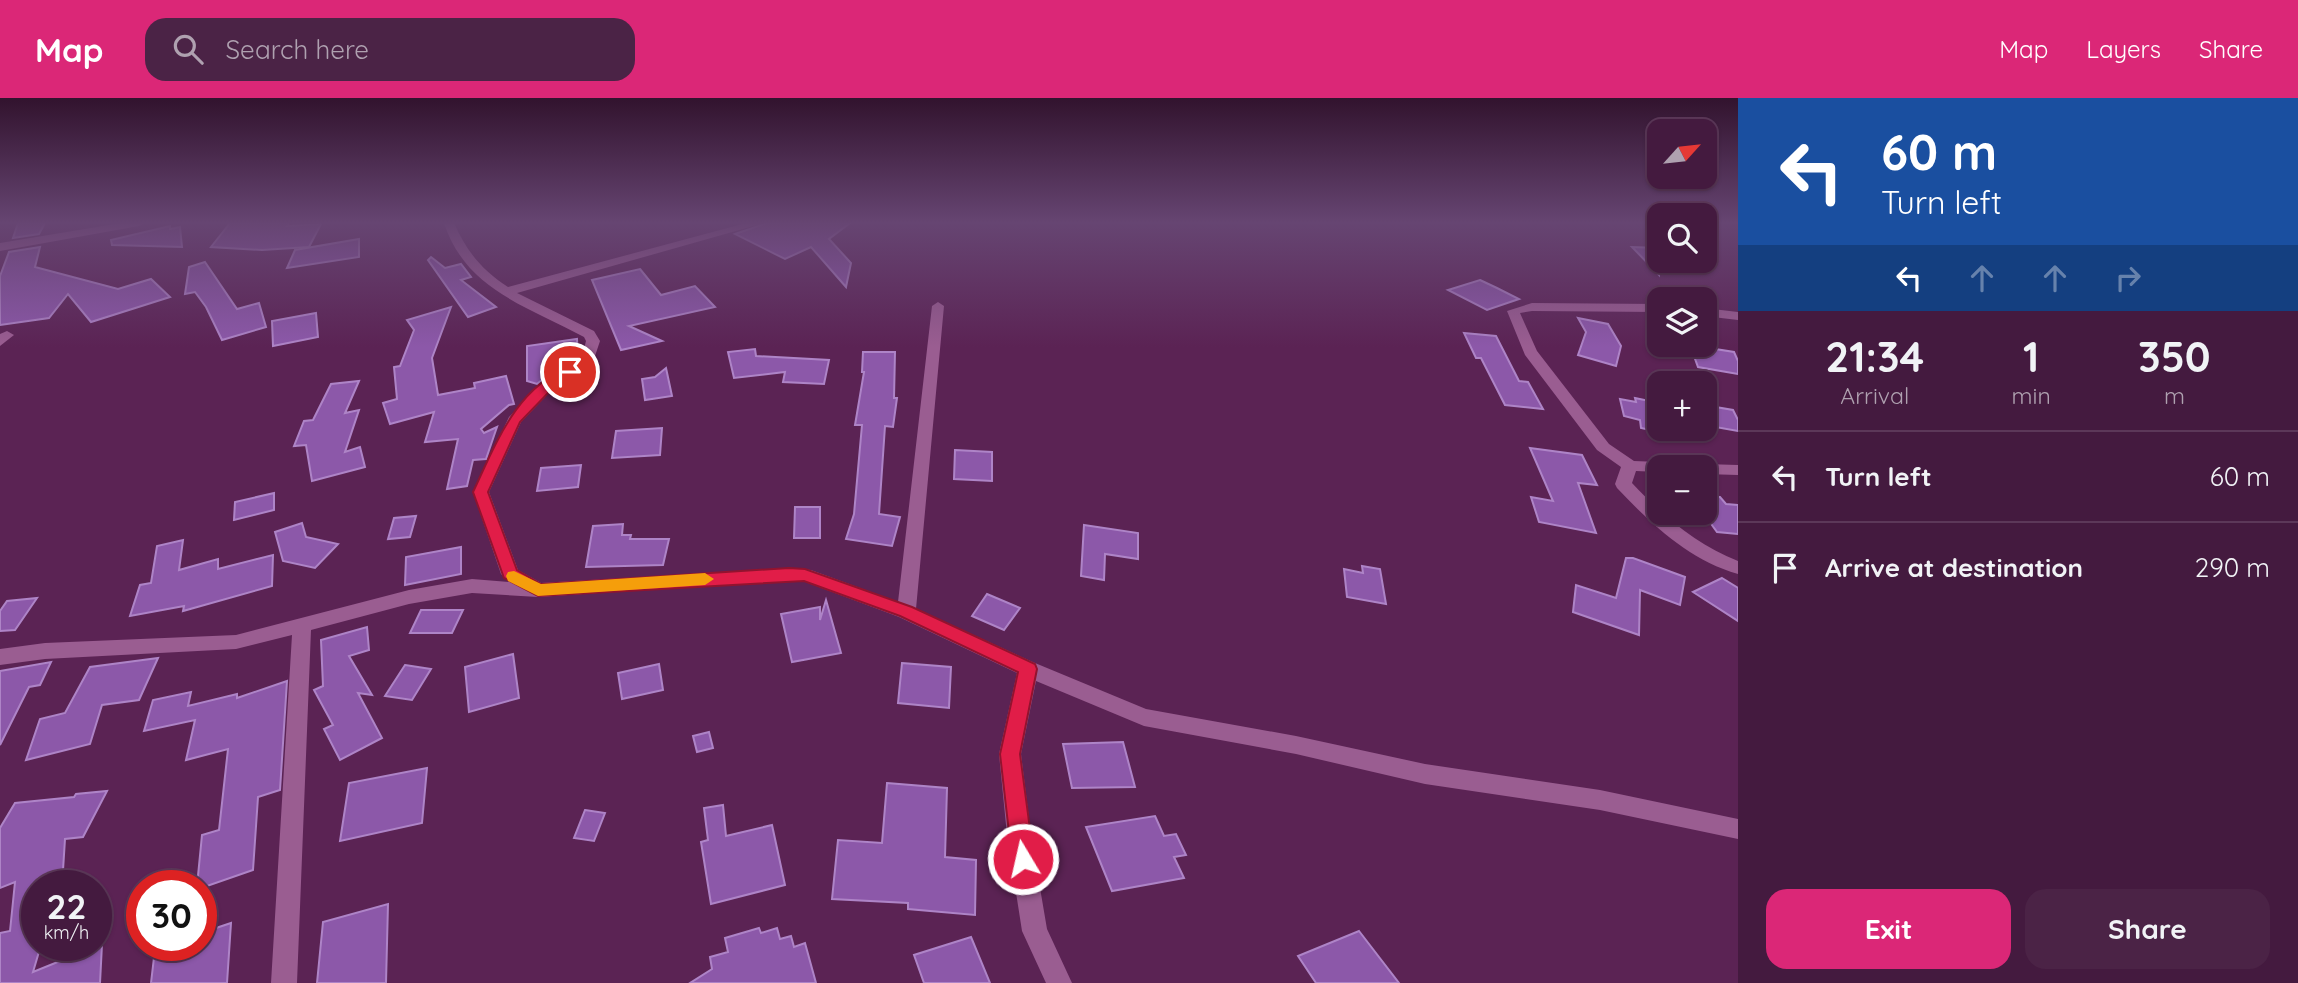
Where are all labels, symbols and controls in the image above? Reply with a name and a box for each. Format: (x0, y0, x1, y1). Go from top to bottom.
search box (145, 18, 635, 81)
text: Map (35, 29, 103, 70)
icon: search (169, 30, 207, 68)
text: Search here (225, 33, 369, 66)
text: Map (1999, 34, 2048, 64)
text: Layers (2086, 34, 2161, 64)
text: Share (2199, 34, 2263, 64)
north arrow (1647, 119, 1717, 189)
map controls (1647, 119, 1717, 525)
text: 60 m (1881, 121, 1997, 182)
icon: left (1766, 126, 1857, 217)
text: Turn left (1881, 182, 2002, 222)
button: search (1647, 203, 1717, 273)
icon: left (1890, 259, 1928, 297)
icon: ahead (1963, 259, 2001, 297)
icon: ahead (2036, 259, 2074, 297)
icon: right (2109, 259, 2147, 297)
button: layers (1647, 287, 1717, 357)
text: 21:34 (1825, 330, 1924, 383)
text: 1 (2023, 330, 2039, 383)
text: 350 (2138, 330, 2211, 383)
pin (540, 342, 600, 402)
icon: arrive (551, 353, 589, 391)
button: + (1647, 371, 1717, 441)
text: Arrival (1840, 381, 1909, 410)
text: min (2012, 381, 2051, 410)
text: m (2164, 381, 2185, 410)
button: − (1647, 455, 1717, 525)
icon: left (1766, 458, 1804, 496)
text: Turn left (1825, 460, 1932, 493)
text: 60 m (2210, 460, 2270, 493)
icon: arrive (1766, 549, 1804, 587)
text: Arrive at destination (1825, 551, 2083, 584)
text: 290 m (2195, 551, 2270, 584)
position arrow (986, 822, 1060, 896)
speed limit sign: 30 (126, 870, 217, 961)
text: 22 (47, 884, 86, 928)
button: Exit (1766, 889, 2011, 969)
button: Share (2025, 889, 2270, 969)
text: km/h (44, 921, 89, 944)

